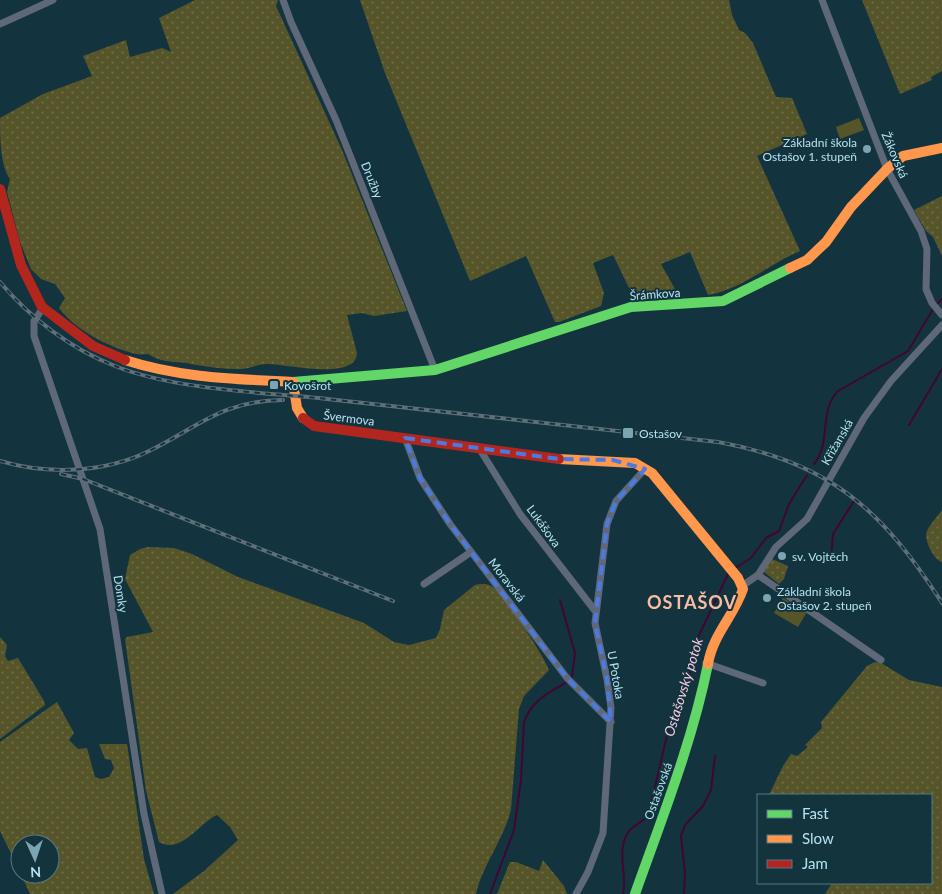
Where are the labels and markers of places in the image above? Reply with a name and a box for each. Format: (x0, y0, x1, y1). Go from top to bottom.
place label: Základní škola Ostašov 1. stupeň (762, 135, 857, 164)
marker: Základní škola Ostašov 1. stupeň (861, 143, 873, 155)
place label: Kovošrot (284, 378, 332, 393)
marker: Kovošrot (268, 379, 280, 391)
marker: Ostašov (621, 426, 635, 440)
place label: Ostašov (639, 426, 683, 441)
place label: sv. Vojtěch (792, 549, 848, 564)
marker: sv. Vojtěch (776, 550, 788, 562)
place label: Základní škola Ostašov 2. stupeň (777, 584, 872, 613)
marker: Základní škola Ostašov 2. stupeň (761, 592, 773, 604)

